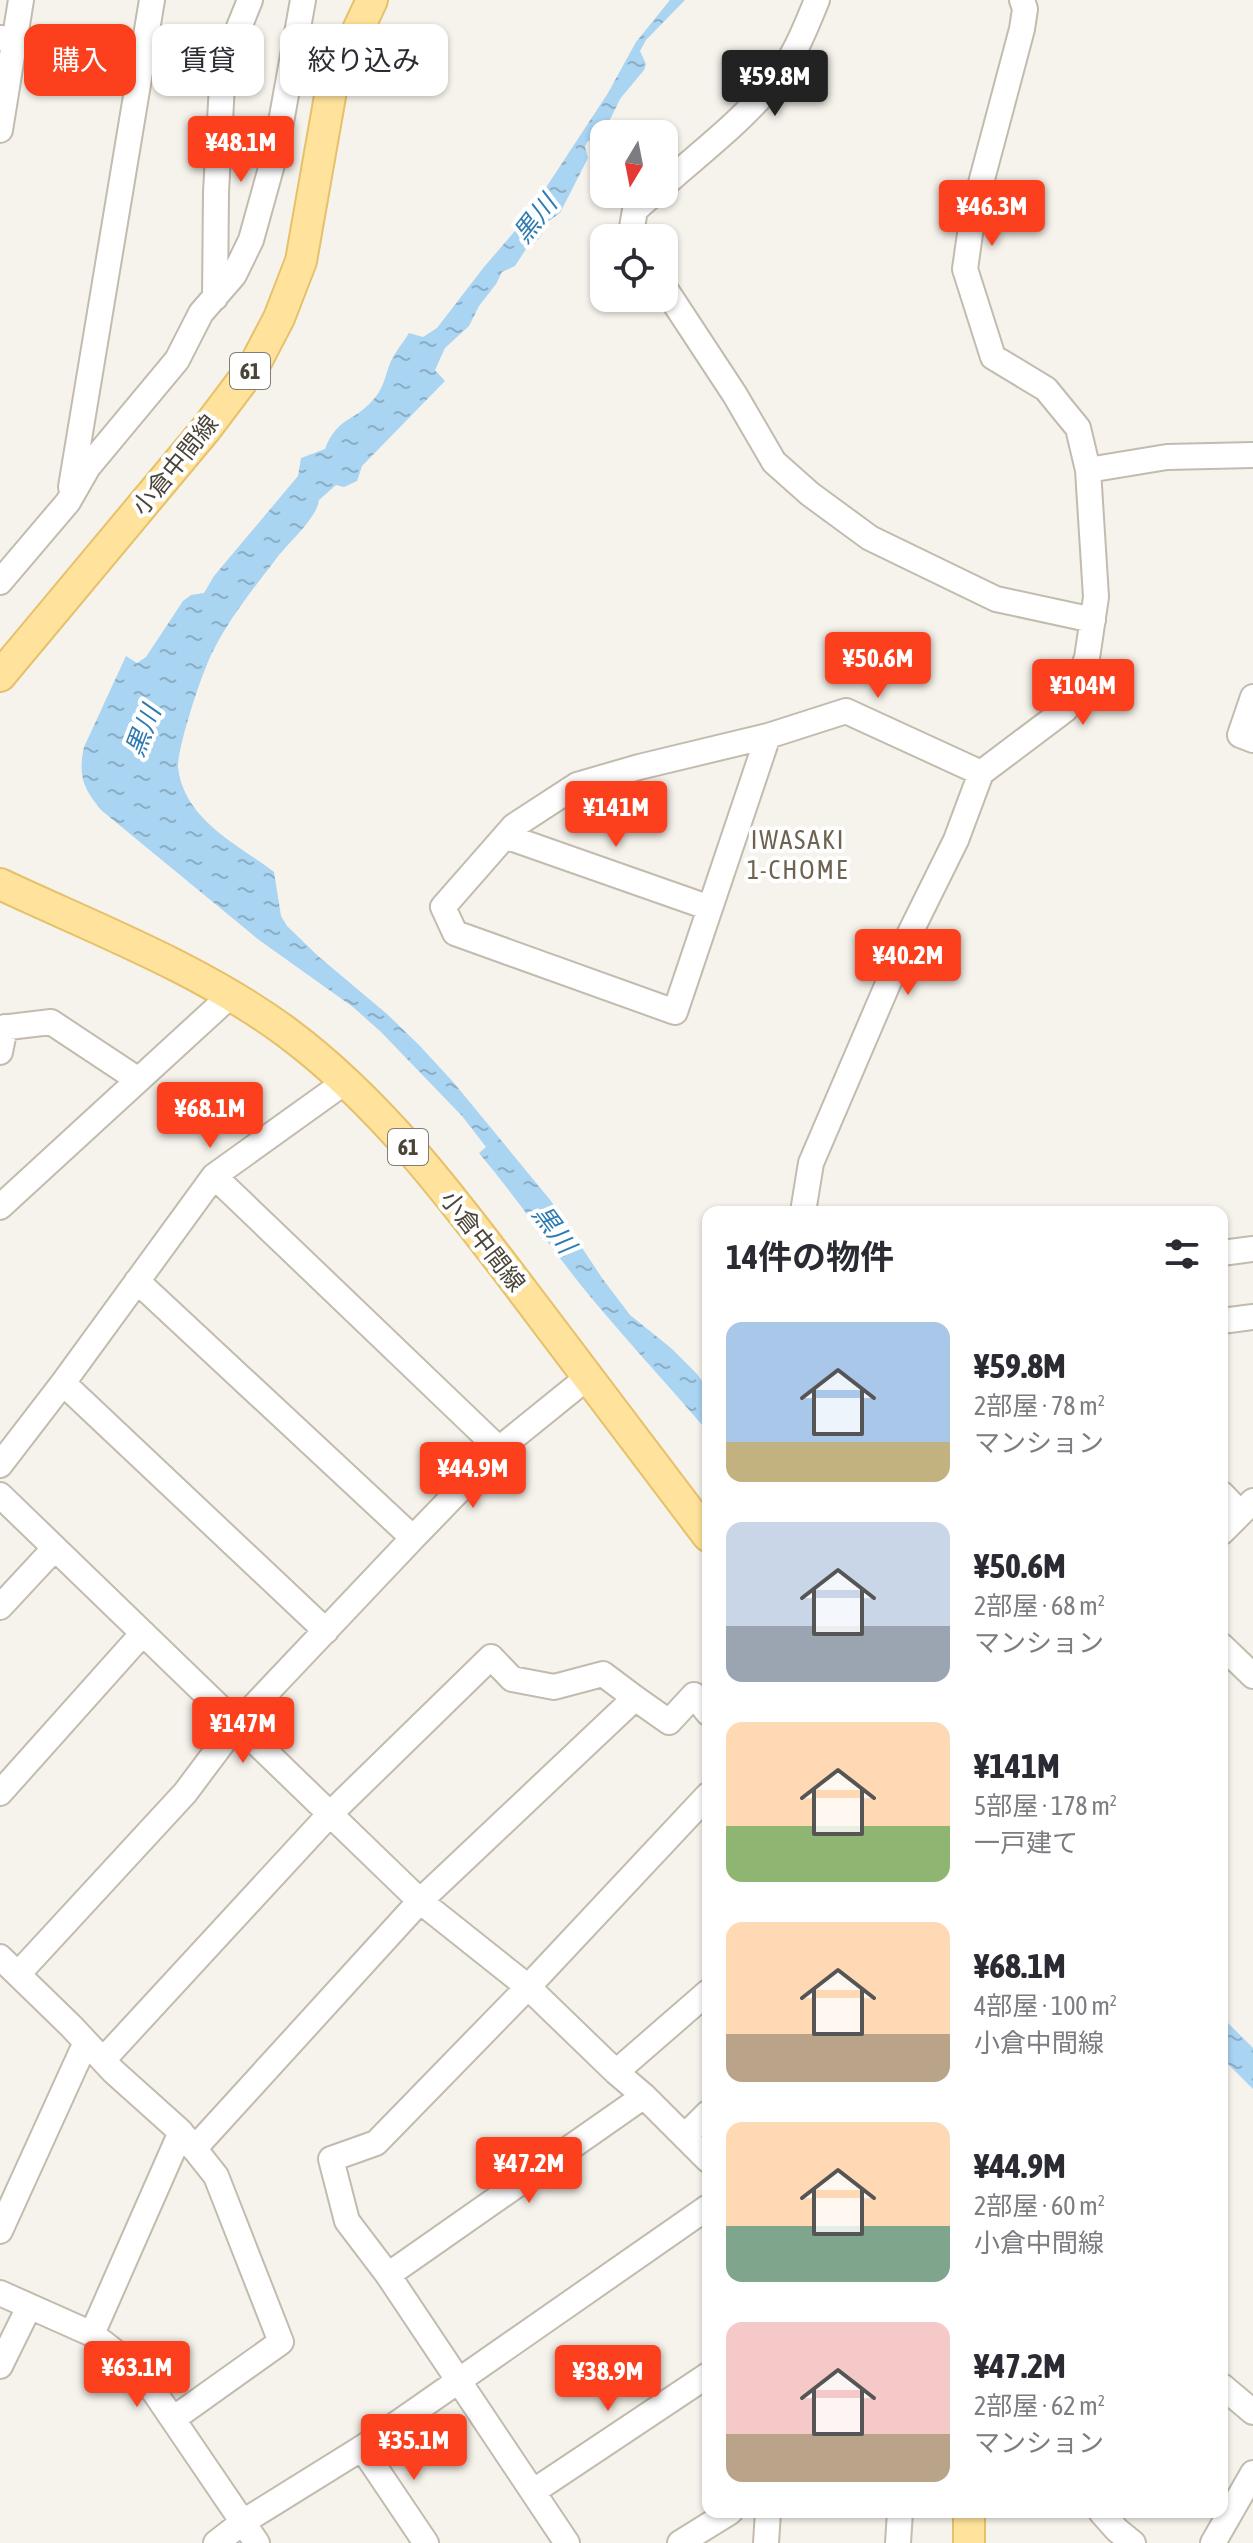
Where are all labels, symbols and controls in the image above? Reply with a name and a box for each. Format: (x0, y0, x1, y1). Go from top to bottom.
chip: 購入 (24, 24, 136, 96)
chip: 賃貸 (152, 24, 264, 96)
chip: 絞り込み (280, 24, 448, 96)
pin: ¥59.8M (710, 50, 840, 118)
text: ¥59.8M (740, 61, 810, 91)
pin: ¥48.1M (176, 116, 306, 184)
north arrow (590, 120, 678, 208)
map controls (590, 120, 678, 312)
text: ¥48.1M (206, 127, 276, 157)
pin: ¥46.3M (927, 180, 1057, 248)
water label: 黒川 (507, 187, 565, 249)
text: ¥46.3M (957, 191, 1027, 221)
button: locate (590, 224, 678, 312)
road number: 61 (230, 353, 270, 389)
street label: 小倉中間線 (127, 410, 223, 520)
pin: ¥50.6M (813, 632, 943, 700)
text: ¥50.6M (843, 643, 913, 673)
pin: ¥104M (1027, 659, 1139, 727)
text: ¥104M (1050, 670, 1116, 700)
water label: 黒川 (120, 699, 167, 761)
pin: ¥141M (560, 781, 672, 849)
text: ¥141M (583, 792, 649, 822)
district label: IWASAKI 1-CHOME (747, 825, 849, 885)
pin: ¥40.2M (843, 929, 973, 997)
text: ¥40.2M (873, 940, 943, 970)
pin: ¥68.1M (145, 1082, 275, 1150)
text: ¥68.1M (175, 1093, 245, 1123)
road number: 61 (388, 1129, 428, 1165)
street label: 小倉中間線 (435, 1185, 531, 1297)
water label: 黒川 (526, 1199, 583, 1261)
icon: filters (1160, 1232, 1204, 1276)
text: 14件の物件 (726, 1237, 894, 1276)
text: ¥59.8M (974, 1346, 1066, 1385)
icon: home (790, 1354, 886, 1450)
text: 2部屋 · 78 m² (974, 1391, 1105, 1421)
text: マンション (974, 1428, 1104, 1458)
pin: ¥44.9M (408, 1442, 538, 1510)
text: ¥44.9M (438, 1453, 508, 1483)
text: ¥50.6M (974, 1546, 1066, 1585)
icon: home (790, 1554, 886, 1650)
text: 2部屋 · 68 m² (974, 1591, 1105, 1621)
text: マンション (974, 1628, 1104, 1658)
pin: ¥147M (187, 1697, 299, 1765)
text: ¥147M (210, 1708, 276, 1738)
text: ¥141M (974, 1746, 1060, 1785)
icon: home (790, 1754, 886, 1850)
text: 5部屋 · 178 m² (974, 1791, 1117, 1821)
text: 一戸建て (974, 1828, 1078, 1858)
text: ¥68.1M (974, 1946, 1066, 1985)
icon: home (790, 1954, 886, 2050)
text: 4部屋 · 100 m² (974, 1991, 1117, 2021)
text: 小倉中間線 (974, 2028, 1104, 2058)
pin: ¥47.2M (464, 2137, 594, 2205)
text: ¥44.9M (974, 2146, 1066, 2185)
text: ¥47.2M (494, 2148, 564, 2178)
icon: home (790, 2154, 886, 2250)
text: 2部屋 · 60 m² (974, 2191, 1105, 2221)
text: 小倉中間線 (974, 2228, 1104, 2258)
pin: ¥63.1M (72, 2341, 202, 2409)
pin: ¥38.9M (543, 2345, 673, 2413)
text: ¥47.2M (974, 2346, 1066, 2385)
text: ¥63.1M (102, 2352, 172, 2382)
icon: home (790, 2354, 886, 2450)
text: ¥38.9M (573, 2356, 643, 2386)
text: 2部屋 · 62 m² (974, 2391, 1105, 2421)
pin: ¥35.1M (349, 2414, 479, 2482)
text: ¥35.1M (379, 2425, 449, 2455)
text: マンション (974, 2428, 1104, 2458)

